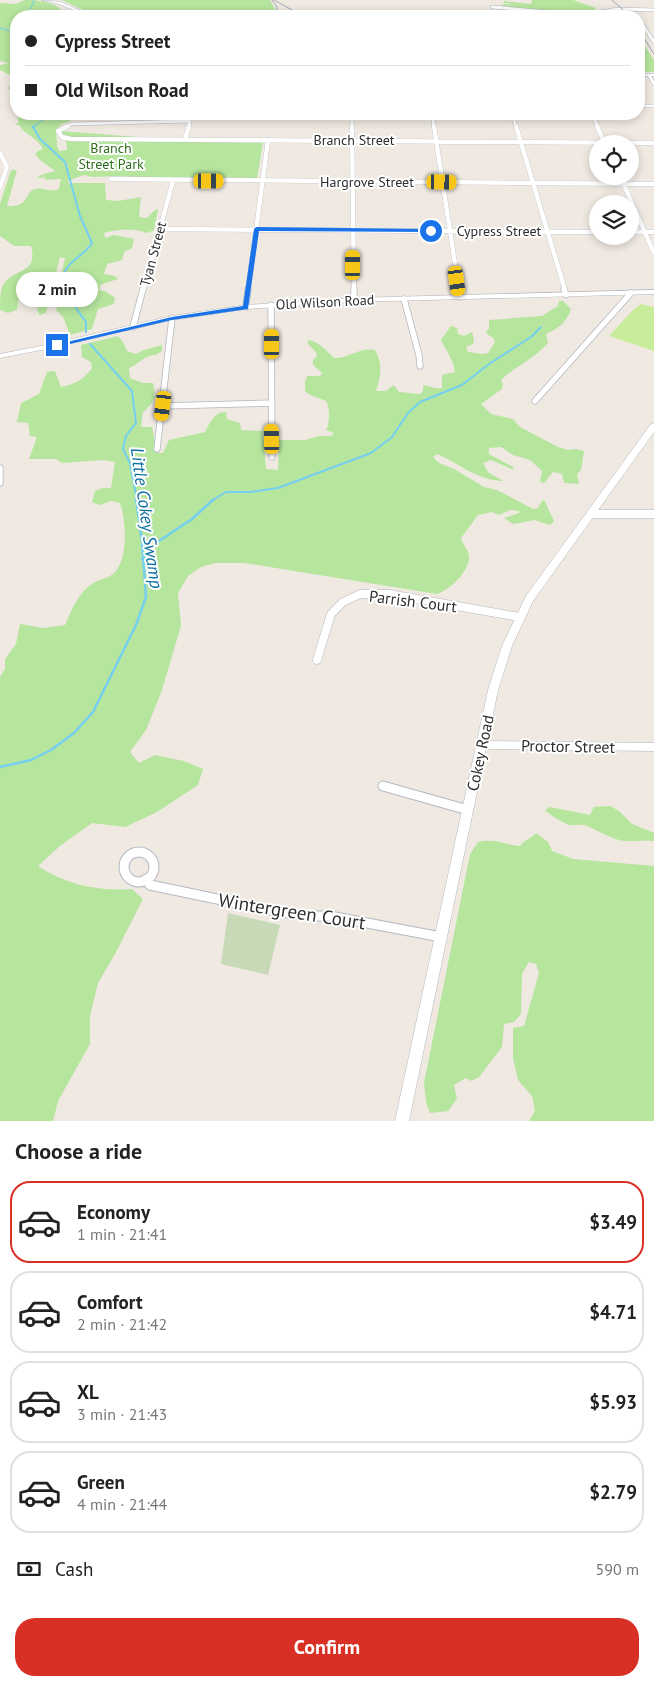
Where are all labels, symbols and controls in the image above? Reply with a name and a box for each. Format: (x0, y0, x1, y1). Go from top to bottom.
text: Cypress Street (55, 29, 170, 53)
text: Old Wilson Road (55, 78, 189, 102)
street label: Branch Street (313, 131, 395, 149)
map controls (589, 135, 639, 245)
button: locate (589, 135, 639, 185)
park label: Branch Street Park (78, 139, 144, 173)
street label: Hargrove Street (320, 173, 414, 191)
car (194, 174, 224, 189)
car (426, 174, 457, 190)
button: layers (589, 195, 639, 245)
street label: Tyan Street (136, 219, 170, 288)
route start (420, 220, 442, 242)
street label: Cypress Street (457, 222, 542, 240)
car (345, 250, 360, 280)
car (447, 265, 466, 297)
callout: 2 min (16, 272, 98, 308)
text: 2 min (37, 279, 77, 299)
street label: Old Wilson Road (275, 290, 375, 314)
car (264, 329, 279, 359)
route end (46, 334, 68, 356)
car (153, 390, 172, 422)
car (264, 424, 279, 454)
water label: Little Cokey Swamp (126, 446, 168, 590)
street label: Parrish Court (368, 586, 459, 616)
street label: Cokey Road (462, 713, 498, 793)
street label: Proctor Street (521, 735, 616, 757)
street label: Wintergreen Court (217, 888, 368, 935)
text: Choose a ride (15, 1137, 142, 1165)
icon: car (17, 1200, 62, 1245)
text: Economy (77, 1200, 150, 1224)
text: $3.49 (589, 1210, 637, 1234)
text: 1 min · 21:41 (77, 1224, 167, 1244)
icon: car (17, 1290, 62, 1335)
text: Comfort (77, 1290, 143, 1314)
text: $4.71 (589, 1300, 637, 1324)
text: 2 min · 21:42 (77, 1314, 167, 1334)
icon: car (17, 1380, 62, 1425)
text: XL (77, 1380, 99, 1404)
text: $5.93 (589, 1390, 637, 1414)
text: 3 min · 21:43 (77, 1404, 167, 1424)
icon: car (17, 1470, 62, 1515)
text: Green (77, 1470, 125, 1494)
text: $2.79 (589, 1480, 637, 1504)
text: 4 min · 21:44 (77, 1494, 167, 1514)
icon: cash (15, 1555, 43, 1583)
text: Cash (55, 1557, 93, 1581)
text: 590 m (596, 1559, 639, 1579)
button: Confirm (15, 1618, 639, 1676)

